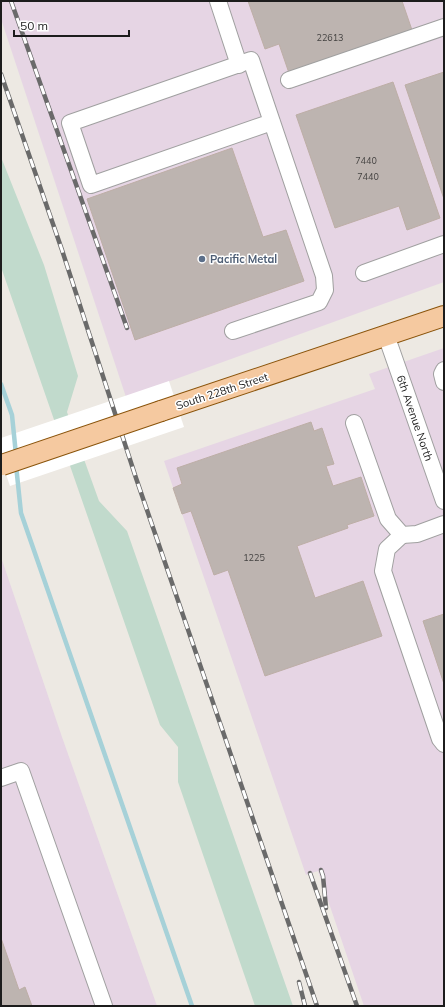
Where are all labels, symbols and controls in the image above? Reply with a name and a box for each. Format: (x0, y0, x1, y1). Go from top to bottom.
scale bar (14, 12, 129, 38)
text: 50 m (20, 18, 48, 33)
house number: 22613 (316, 32, 344, 43)
house number: 7440 (355, 155, 377, 166)
house number: 7440 (357, 171, 379, 182)
place label: Pacific Metal (210, 252, 277, 266)
marker: Pacific Metal (197, 254, 207, 264)
street label: South 228th Street (174, 369, 270, 412)
street label: 6th Avenue North (394, 373, 436, 463)
house number: 1225 (243, 552, 265, 563)

